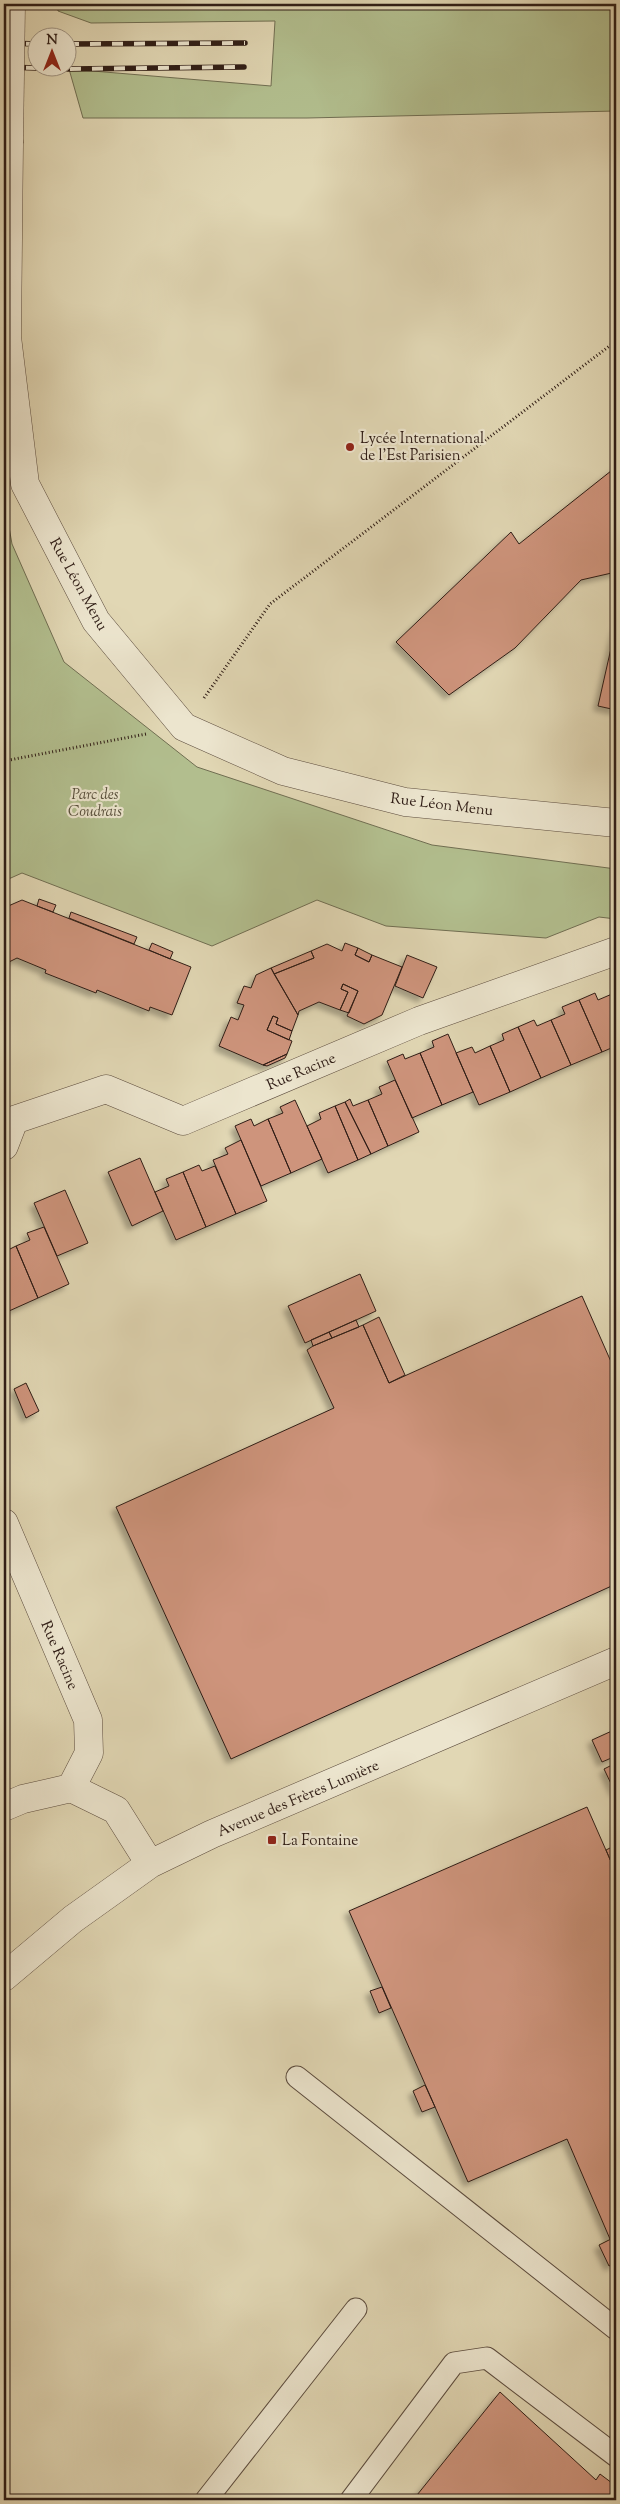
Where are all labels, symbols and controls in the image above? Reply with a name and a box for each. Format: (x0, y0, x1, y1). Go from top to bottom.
north arrow (28, 28, 78, 78)
text: N (46, 31, 58, 51)
place label: Lycée International de l'Est Parisien (360, 429, 484, 467)
marker: Lycée International de l'Est Parisien (344, 441, 356, 453)
street label: Rue Léon Menu (43, 534, 112, 635)
park label: Parc des Coudrais (68, 785, 122, 823)
street label: Rue Léon Menu (389, 789, 495, 822)
street label: Rue Racine (264, 1048, 339, 1096)
street label: Rue Racine (35, 1618, 83, 1693)
street label: Avenue des Frères Lumière (214, 1756, 383, 1843)
place label: La Fontaine (282, 1831, 358, 1852)
marker: La Fontaine (266, 1834, 278, 1846)

